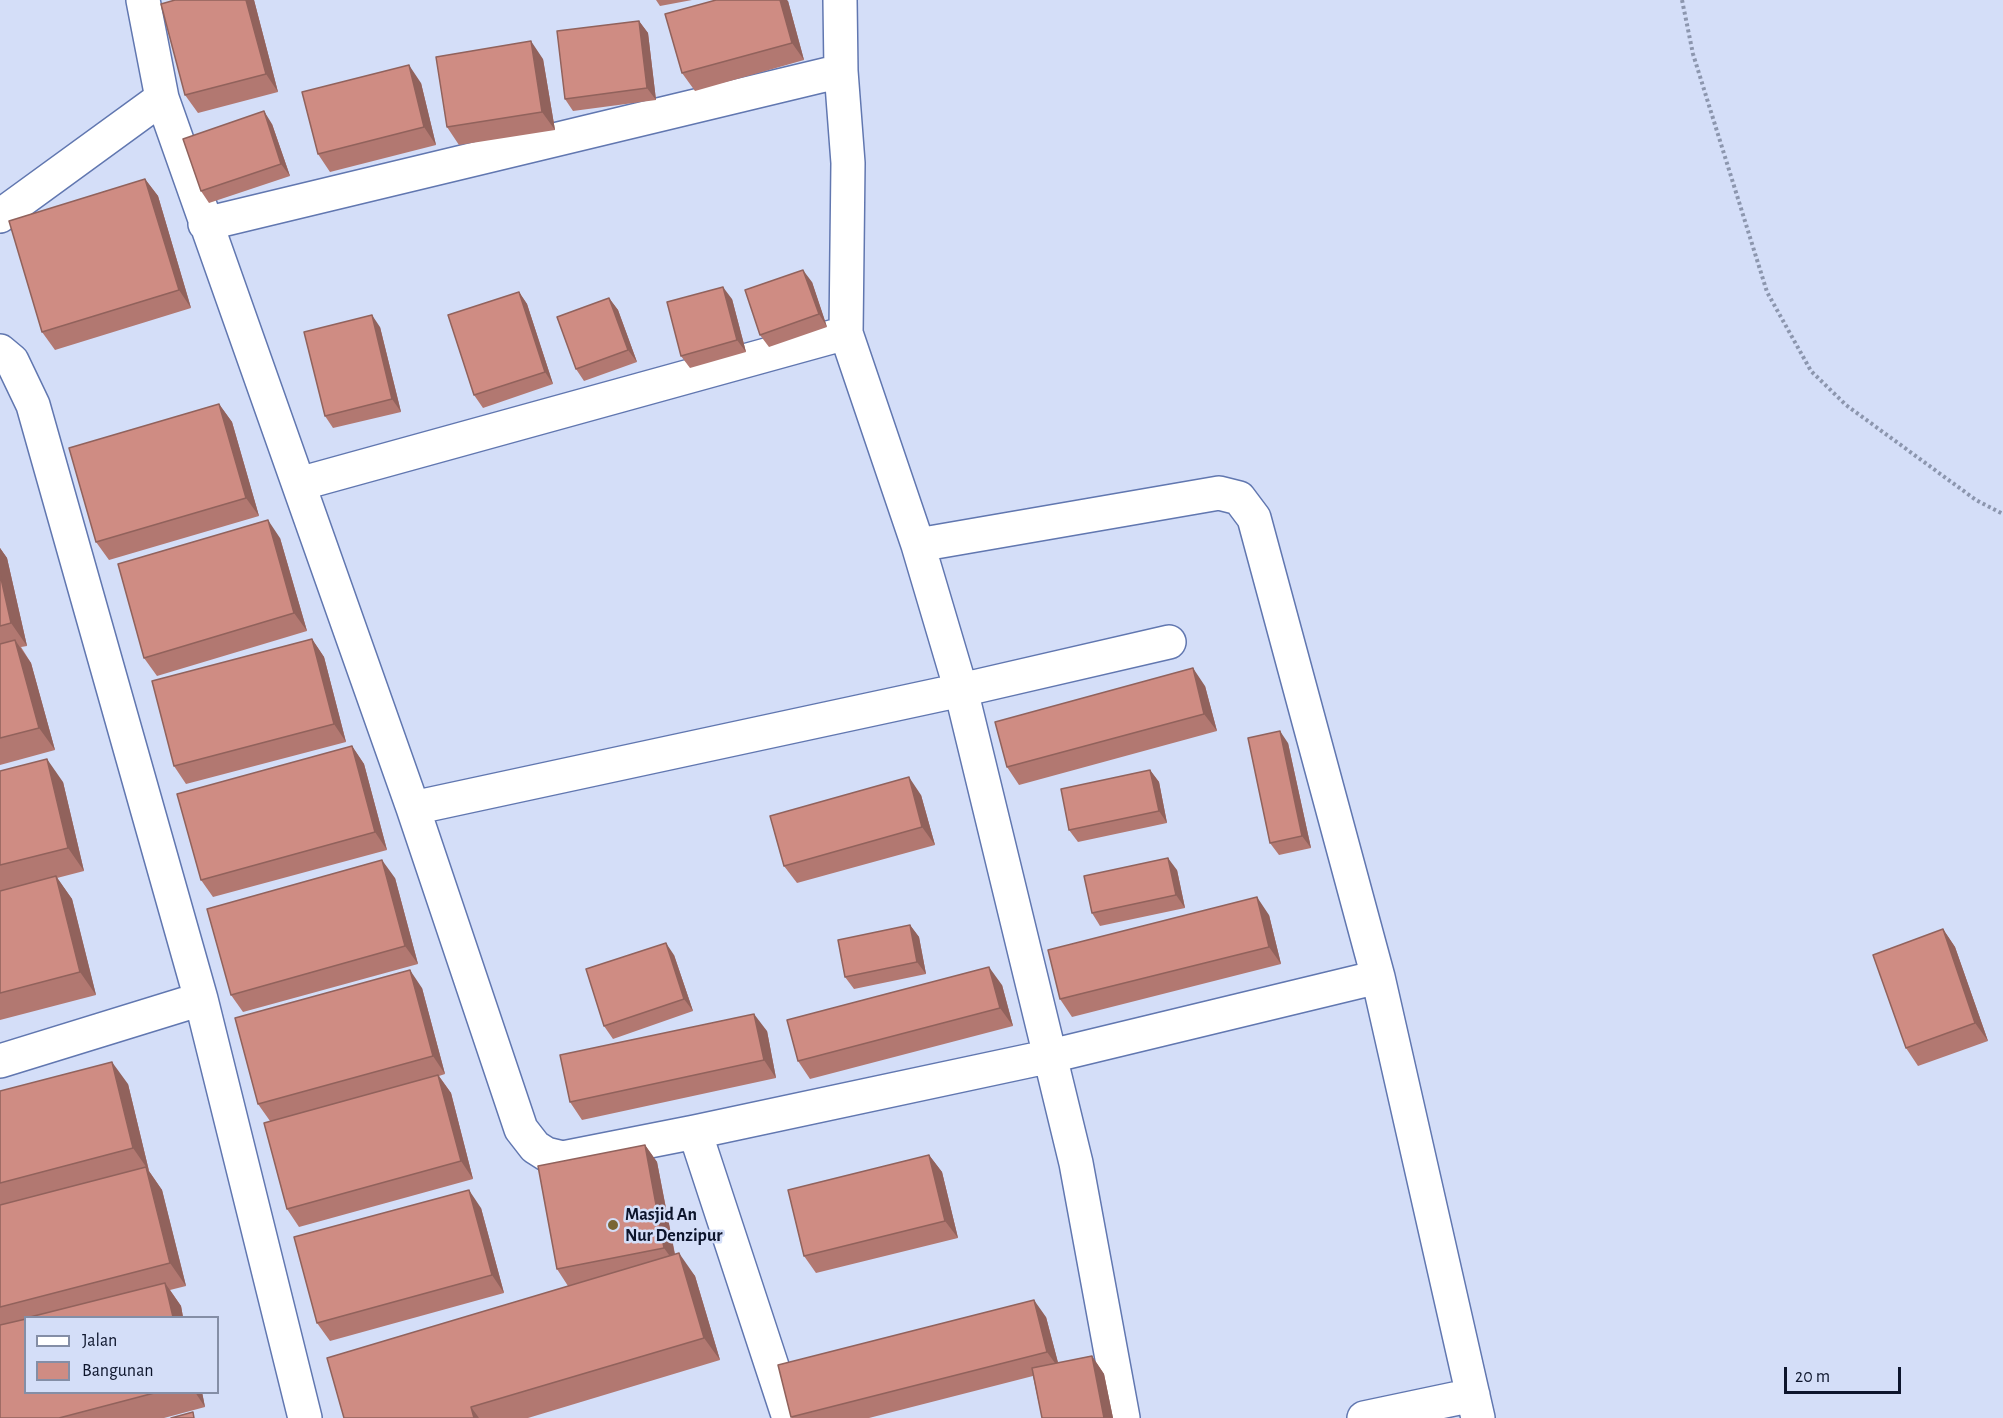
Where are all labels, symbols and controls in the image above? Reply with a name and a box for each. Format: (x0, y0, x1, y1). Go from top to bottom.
place label: Masjid An Nur Denzipur (625, 1204, 722, 1246)
marker: Masjid An Nur Denzipur (606, 1218, 620, 1232)
legend (24, 1316, 219, 1394)
text: Jalan (82, 1332, 117, 1350)
scale bar (1787, 1355, 1904, 1393)
text: Bangunan (82, 1362, 154, 1380)
text: 20 m (1795, 1368, 1830, 1386)

